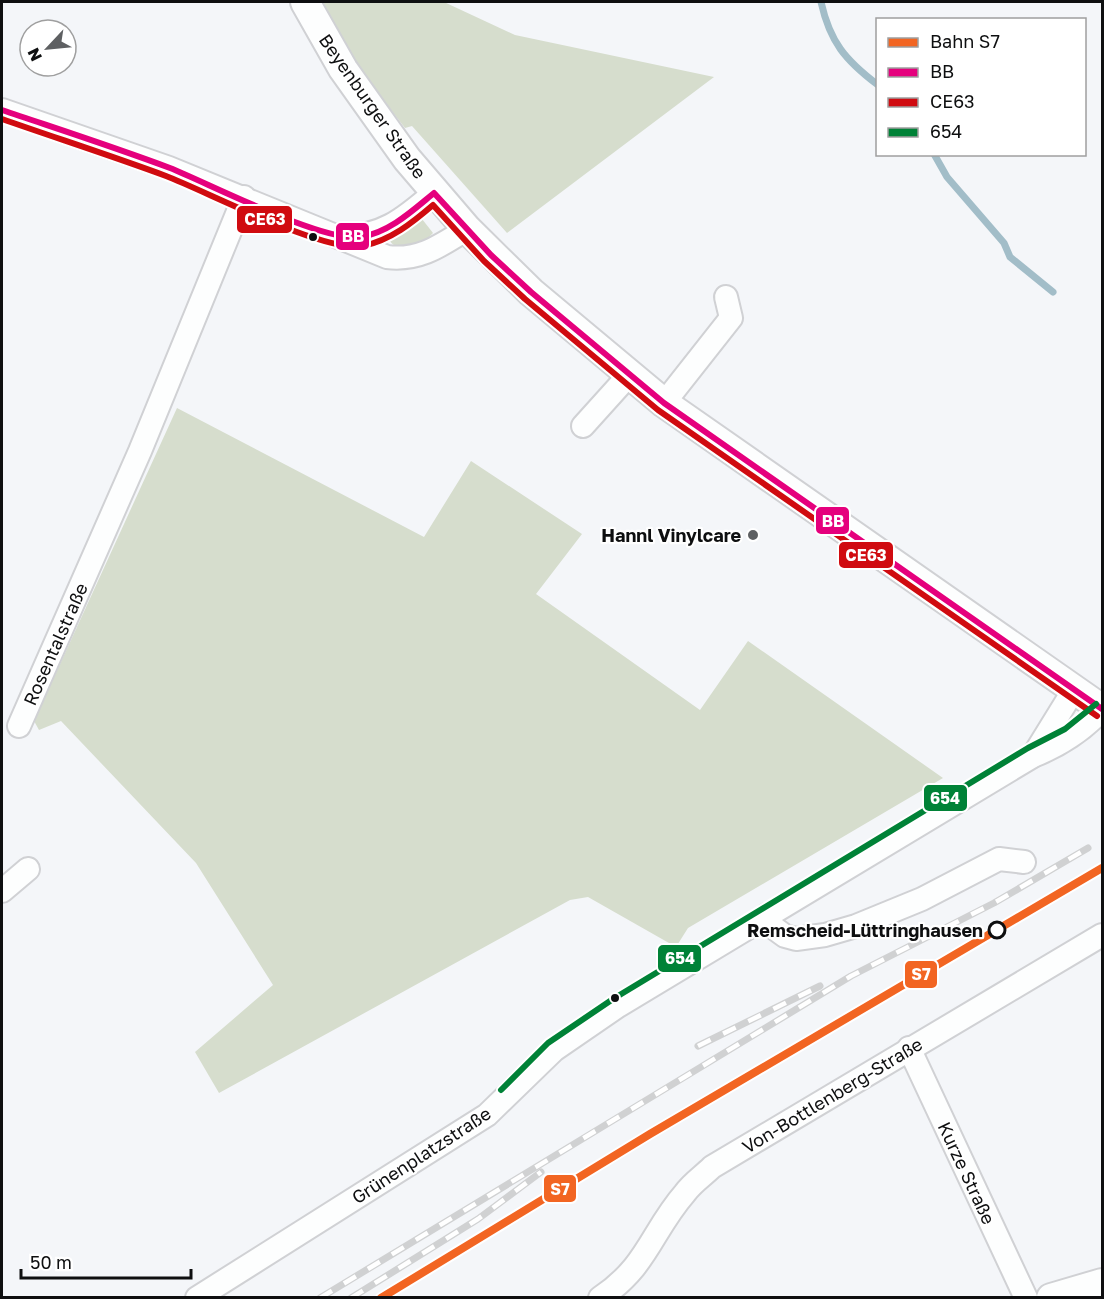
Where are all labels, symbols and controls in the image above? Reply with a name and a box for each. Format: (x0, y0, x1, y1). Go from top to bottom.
north arrow (18, 18, 78, 78)
legend (876, 18, 1086, 156)
street label: Beyenburger Straße (315, 29, 431, 183)
text: Bahn S7 (930, 30, 1000, 52)
text: N (23, 45, 46, 64)
text: BB (930, 60, 954, 82)
text: CE63 (930, 90, 975, 112)
text: 654 (930, 120, 962, 142)
line badge: CE63 (236, 205, 293, 234)
text: CE63 (244, 209, 286, 229)
line badge: BB (335, 222, 370, 251)
text: BB (342, 226, 364, 246)
unlabelled marker (307, 231, 319, 243)
line badge: BB (815, 506, 850, 535)
text: BB (822, 511, 844, 531)
place label: Hannl Vinylcare (601, 524, 741, 546)
marker: Hannl Vinylcare (746, 528, 760, 542)
line badge: CE63 (838, 541, 894, 569)
text: CE63 (845, 545, 887, 565)
street label: Rosentalstraße (18, 579, 92, 709)
line badge: 654 (923, 784, 968, 812)
text: 654 (930, 788, 960, 808)
place label: Remscheid-Lüttringhausen (747, 919, 983, 941)
marker: Remscheid-Lüttringhausen (988, 921, 1006, 939)
line badge: 654 (657, 944, 702, 973)
text: 654 (665, 948, 695, 968)
line badge: S7 (904, 960, 938, 989)
text: S7 (911, 964, 931, 984)
unlabelled marker (609, 992, 621, 1004)
street label: Von-Bottlenberg-Straße (738, 1032, 926, 1158)
street label: Grünenplatzstraße (347, 1102, 495, 1208)
street label: Kurze Straße (934, 1118, 1000, 1228)
line badge: S7 (543, 1174, 577, 1203)
text: S7 (550, 1179, 570, 1199)
scale bar (21, 1242, 190, 1280)
text: 50 m (30, 1251, 72, 1273)

